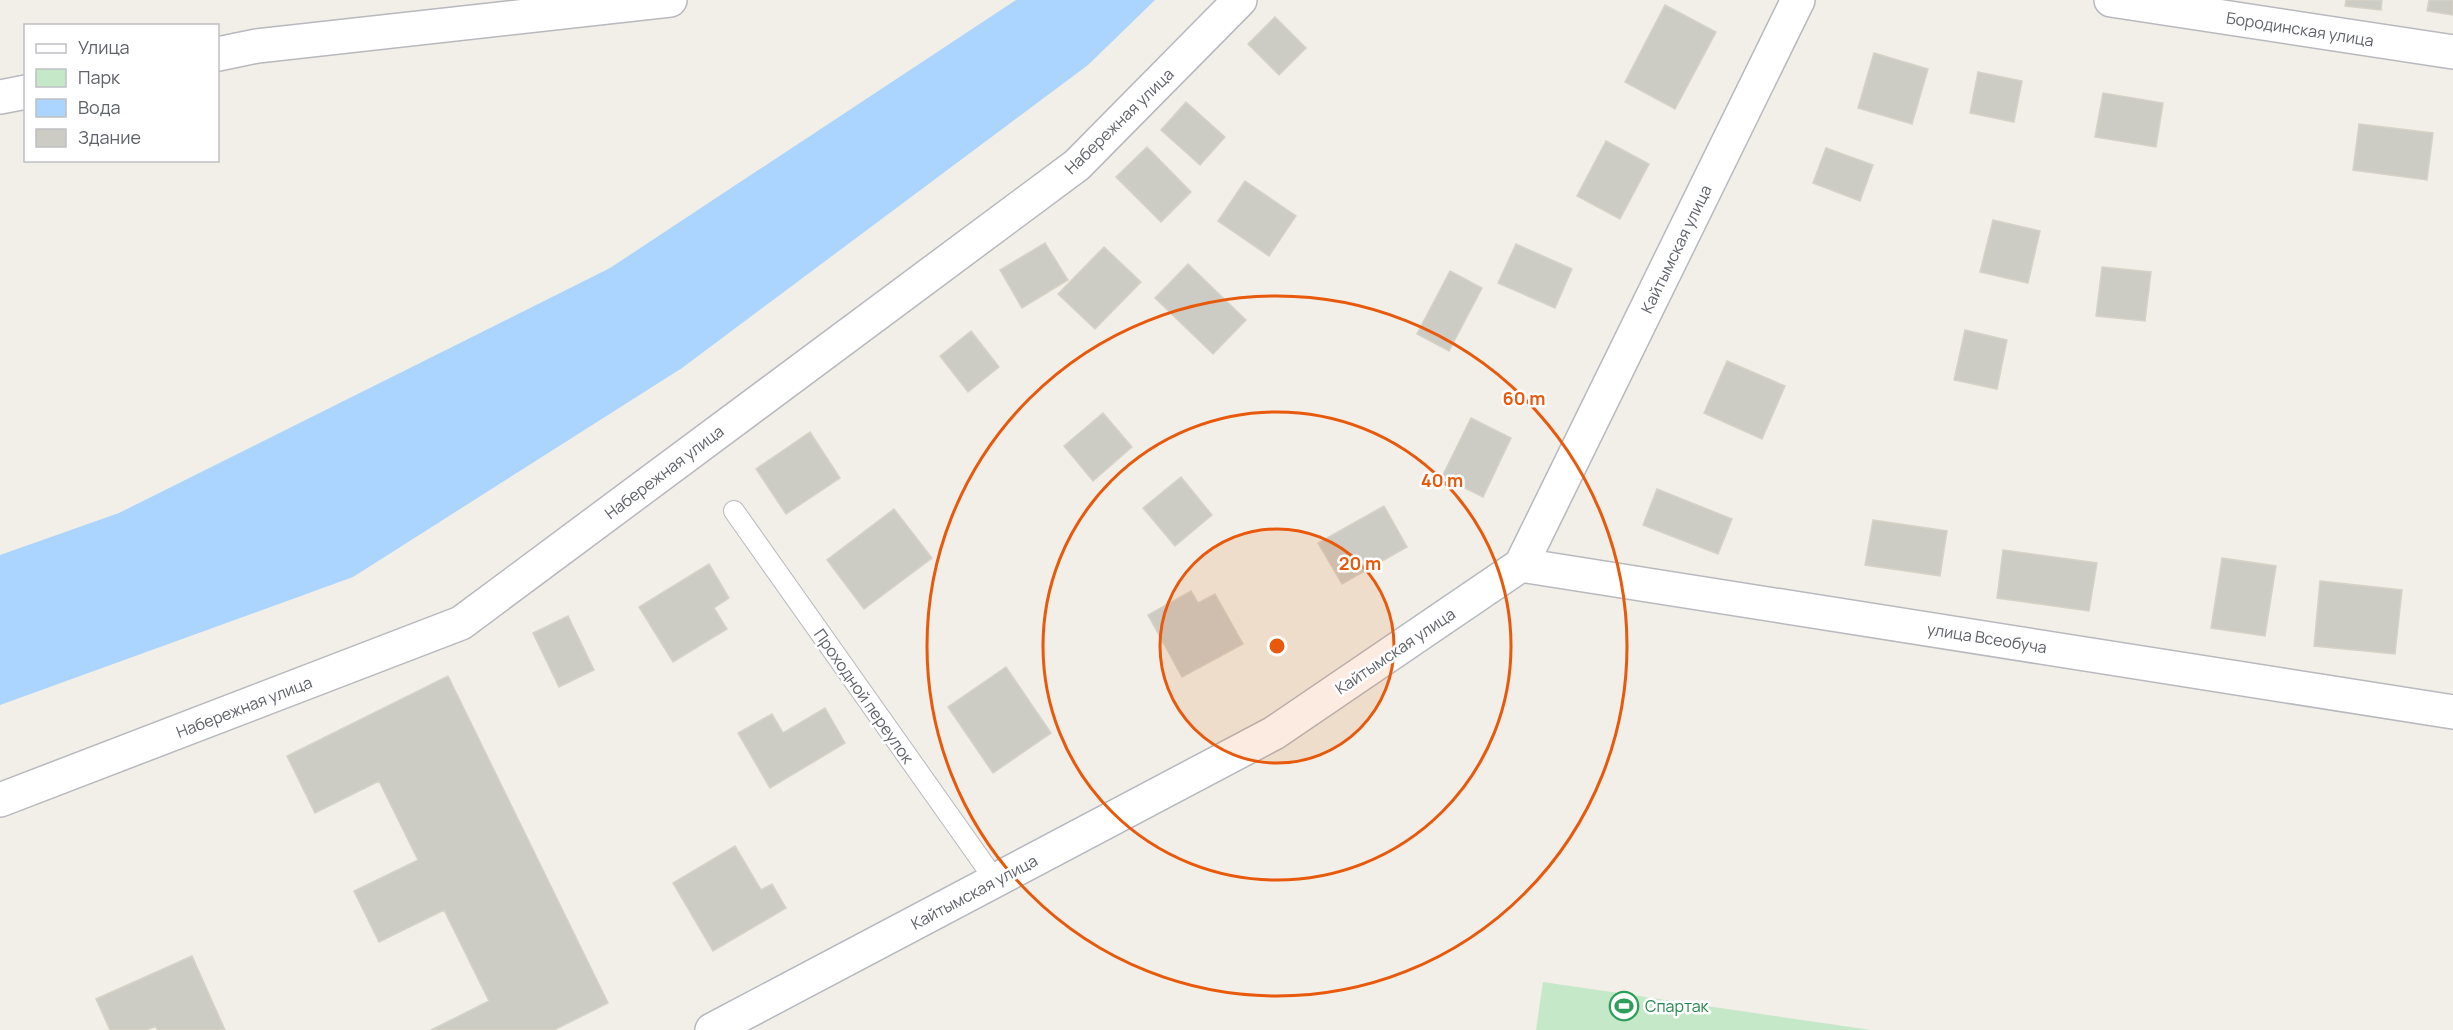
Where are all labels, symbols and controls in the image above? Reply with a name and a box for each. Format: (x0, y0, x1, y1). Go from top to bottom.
street label: Бородинская улица (2225, 6, 2375, 52)
legend (24, 24, 219, 162)
text: Улица (78, 35, 130, 59)
street label: Набережная улица (1060, 63, 1178, 179)
text: Парк (78, 65, 121, 89)
text: Вода (78, 95, 120, 119)
text: Здание (78, 125, 141, 149)
street label: Кайтымская улица (1635, 181, 1717, 317)
text: 60 m (1503, 386, 1545, 410)
street label: Набережная улица (600, 420, 728, 524)
text: 40 m (1421, 468, 1463, 492)
text: 20 m (1339, 551, 1381, 575)
street label: Кайтымская улица (1331, 603, 1459, 699)
street label: улица Всеобуча (1926, 618, 2048, 658)
street label: Проходной переулок (809, 624, 920, 769)
centre of rings (1267, 636, 1287, 656)
street label: Набережная улица (173, 671, 315, 743)
street label: Кайтымская улица (907, 849, 1041, 935)
sports icon: Спартак (1608, 990, 1640, 1022)
place label: Спартак (1645, 995, 1710, 1017)

